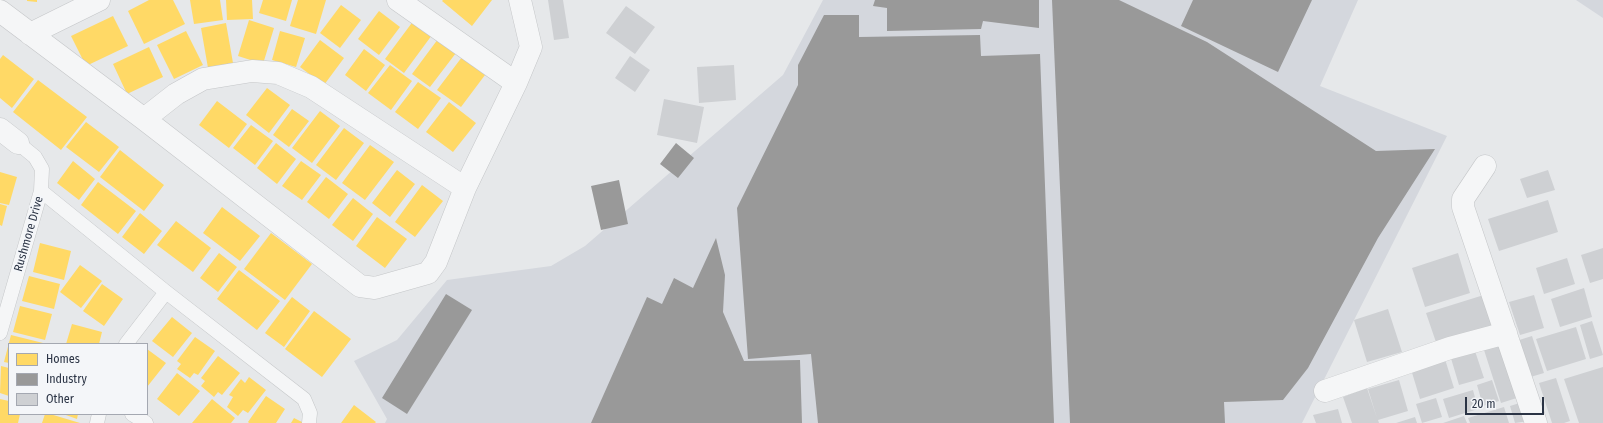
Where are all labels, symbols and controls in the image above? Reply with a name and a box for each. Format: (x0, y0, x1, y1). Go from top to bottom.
street label: Rushmore Drive (11, 195, 47, 273)
legend (8, 343, 148, 415)
text: Homes (46, 352, 80, 366)
text: Industry (46, 372, 87, 386)
scale bar (1467, 389, 1546, 415)
text: Other (46, 392, 74, 406)
text: 20 m (1472, 397, 1496, 411)

